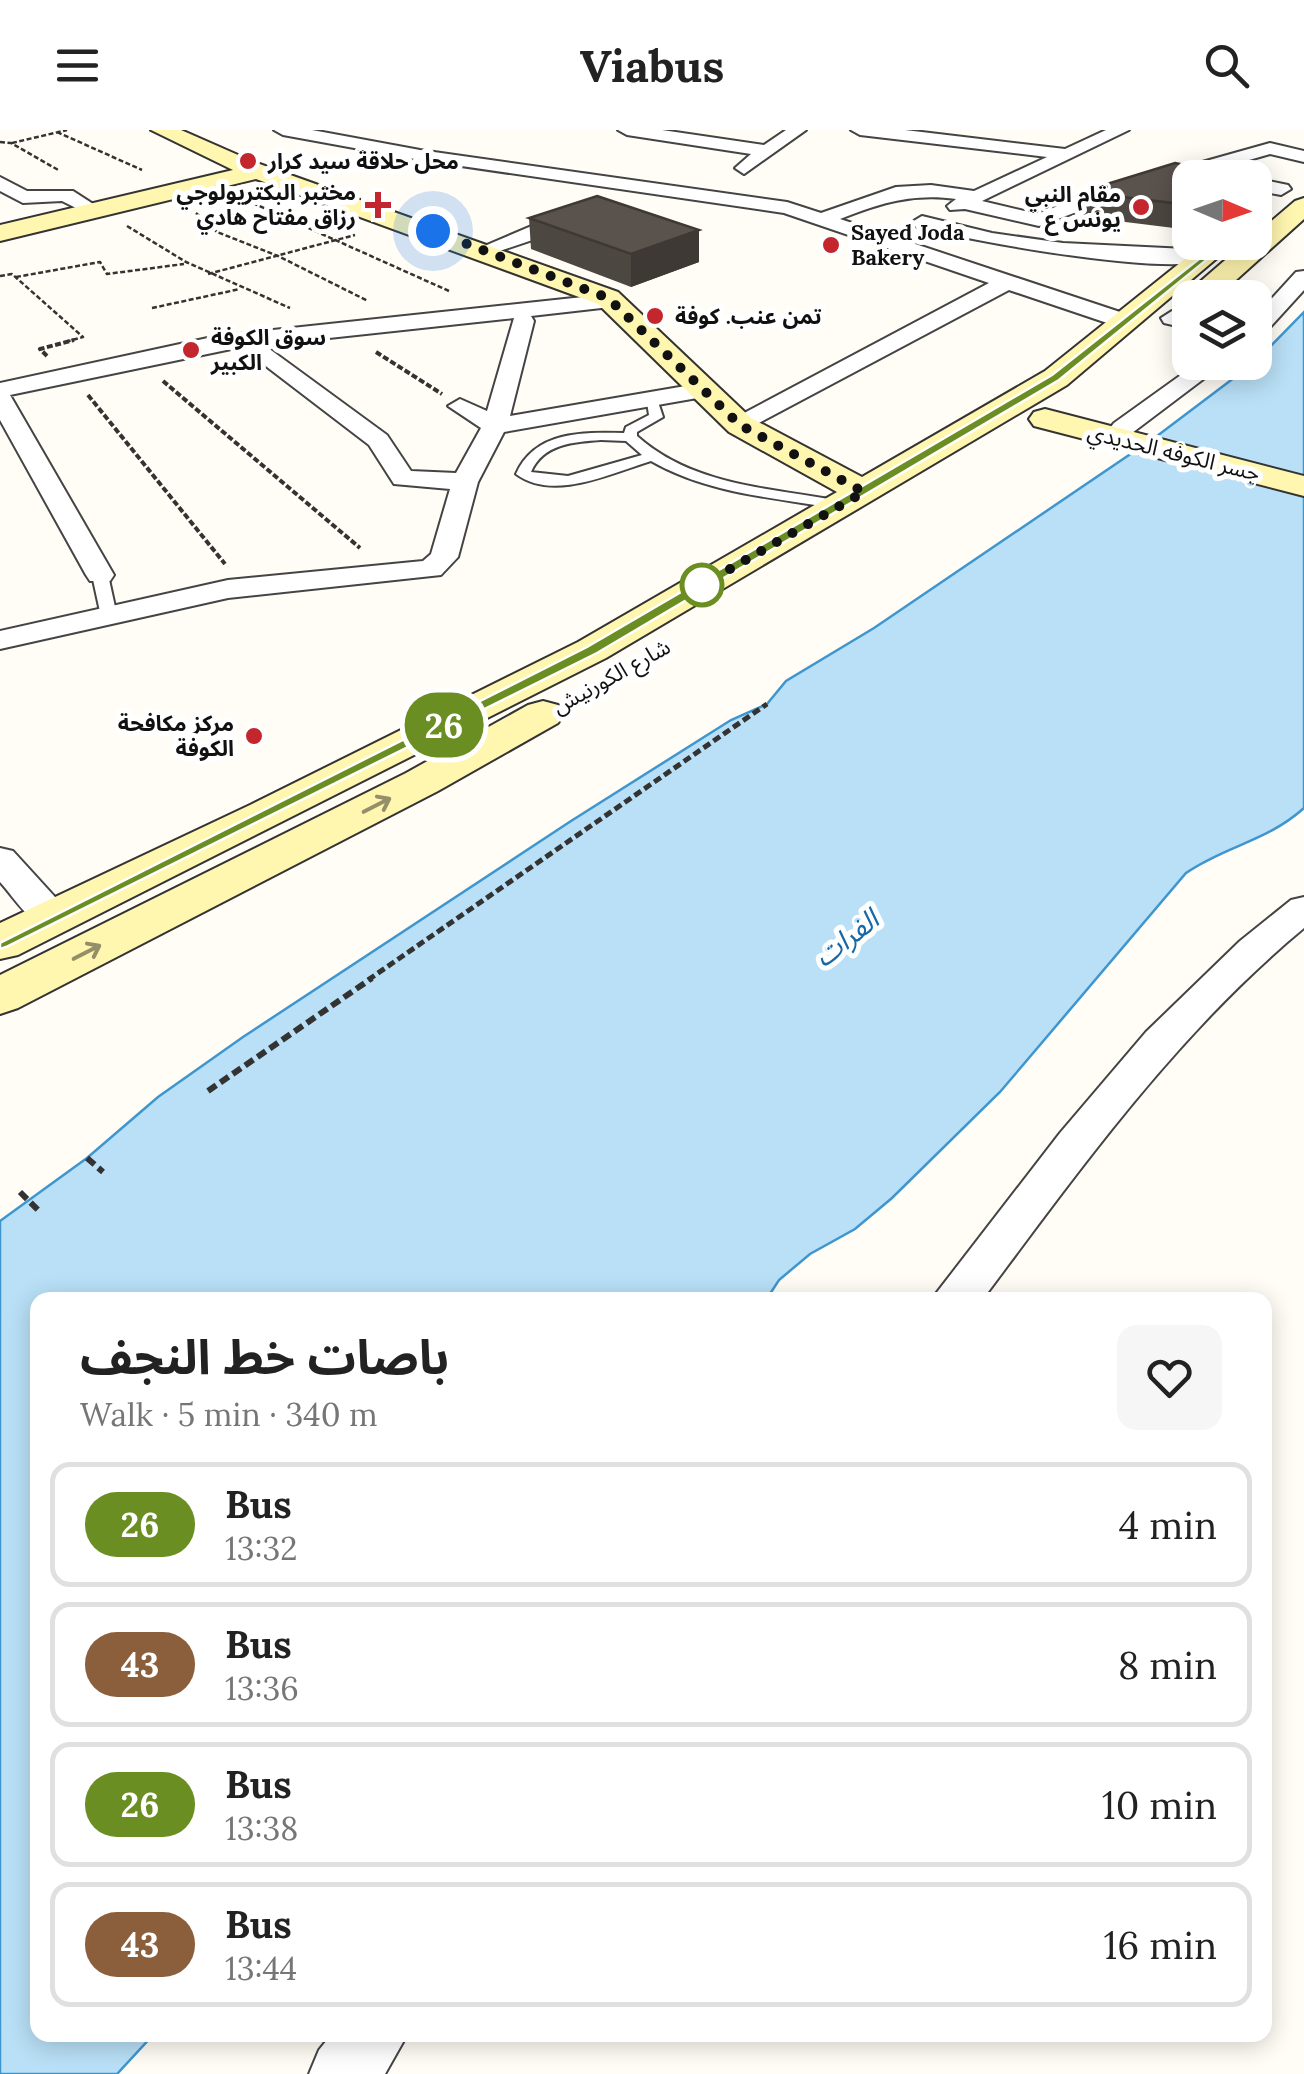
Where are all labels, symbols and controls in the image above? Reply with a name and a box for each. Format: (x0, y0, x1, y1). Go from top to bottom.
text: Viabus (580, 37, 724, 94)
icon: menu (50, 38, 105, 93)
icon: search (1199, 38, 1254, 93)
place label: محل حلاقة سيد كرار (267, 147, 459, 175)
marker: محل حلاقة سيد كرار (237, 150, 259, 172)
north arrow (1172, 160, 1272, 260)
map controls (1172, 160, 1272, 380)
place label: مختبر البكتريولوجي رزاق مفتاح هادي (176, 178, 356, 235)
place label: مقام النبي يونس ع (1025, 180, 1121, 236)
marker: مختبر البكتريولوجي رزاق مفتاح هادي (365, 192, 391, 218)
marker: مقام النبي يونس ع (1130, 196, 1152, 218)
your location (408, 206, 458, 256)
place label: Sayed Joda Bakery (851, 218, 965, 271)
marker: Sayed Joda Bakery (820, 234, 842, 256)
button: layers (1172, 280, 1272, 380)
place label: تمن عنب. كوفة (675, 302, 822, 330)
marker: تمن عنب. كوفة (644, 305, 666, 327)
place label: سوق الكوفة الكبير (210, 323, 326, 376)
marker: سوق الكوفة الكبير (180, 339, 202, 361)
street label: جسر الکوفه الحديدي (1084, 417, 1263, 490)
unlabelled marker (681, 564, 723, 606)
street label: شارع الكورنيش (547, 632, 676, 723)
line badge: 26 (399, 692, 489, 758)
text: 26 (425, 703, 463, 748)
place label: مركز مكافحة الكوفة (118, 709, 234, 762)
marker: مركز مكافحة الكوفة (243, 725, 265, 747)
one-way arrow (362, 795, 391, 814)
water label: الفرات (806, 899, 888, 975)
one-way arrow (72, 942, 101, 961)
button: heart (1117, 1325, 1222, 1430)
text: باصات خط النجف (80, 1326, 449, 1387)
text: Walk · 5 min · 340 m (80, 1394, 378, 1435)
text: Bus (225, 1480, 292, 1528)
text: 4 min (1119, 1501, 1217, 1549)
text: 26 (121, 1502, 159, 1547)
text: 13:32 (225, 1528, 297, 1569)
text: Bus (225, 1620, 292, 1668)
text: 8 min (1118, 1641, 1217, 1689)
text: 43 (121, 1642, 159, 1687)
text: 13:36 (225, 1668, 299, 1709)
text: Bus (225, 1760, 292, 1808)
text: 10 min (1102, 1781, 1217, 1829)
text: 26 (121, 1782, 159, 1827)
text: 13:38 (225, 1808, 298, 1849)
text: Bus (225, 1900, 292, 1948)
text: 16 min (1103, 1921, 1217, 1969)
text: 43 (121, 1922, 159, 1967)
text: 13:44 (225, 1948, 297, 1989)

